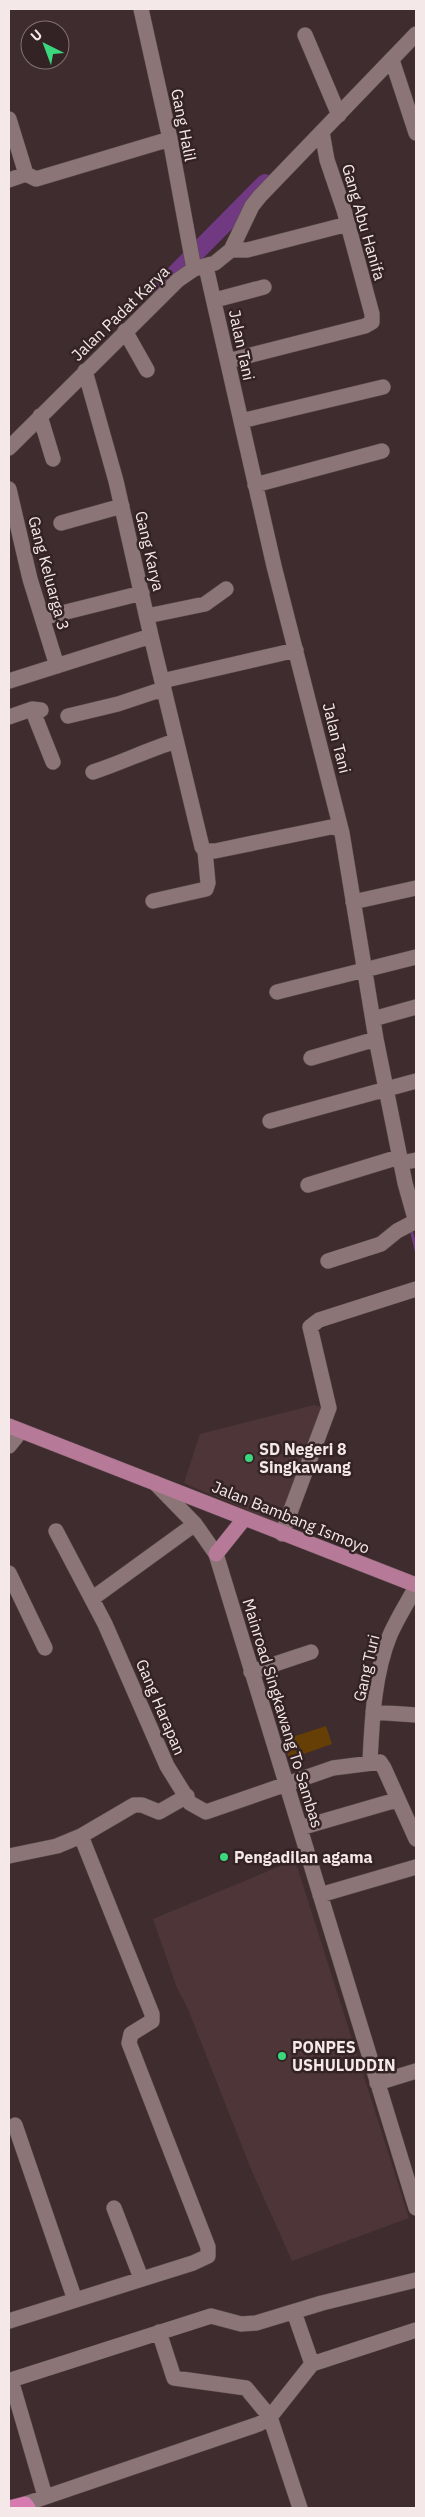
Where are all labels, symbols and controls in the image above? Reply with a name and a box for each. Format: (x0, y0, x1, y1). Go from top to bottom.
north arrow (20, 20, 70, 70)
text: U (27, 25, 46, 45)
street label: Gang Halil (167, 87, 201, 163)
street label: Gang Abu Hanifa (338, 162, 390, 283)
street label: Jalan Padat Karya (67, 261, 174, 365)
street label: Jalan Tani (225, 308, 259, 382)
street label: Gang Karya (131, 509, 169, 594)
street label: Gang Keluarga 3 (24, 514, 74, 632)
street label: Jalan Tani (319, 701, 355, 775)
place label: SD Negeri 8 Singkawang (259, 1439, 351, 1477)
marker: SD Negeri 8 Singkawang (243, 1452, 255, 1464)
street label: Jalan Bambang Ismoyo (209, 1476, 373, 1558)
street label: Mainroad Singkawang To Sambas (239, 1596, 327, 1830)
street label: Gang Turi (349, 1632, 383, 1704)
street label: Gang Harapan (132, 1656, 190, 1758)
place label: Pengadilan agama (234, 1847, 373, 1867)
marker: Pengadilan agama (218, 1851, 230, 1863)
place label: PONPES USHULUDDIN (292, 2037, 396, 2075)
marker: PONPES USHULUDDIN (276, 2050, 288, 2062)

